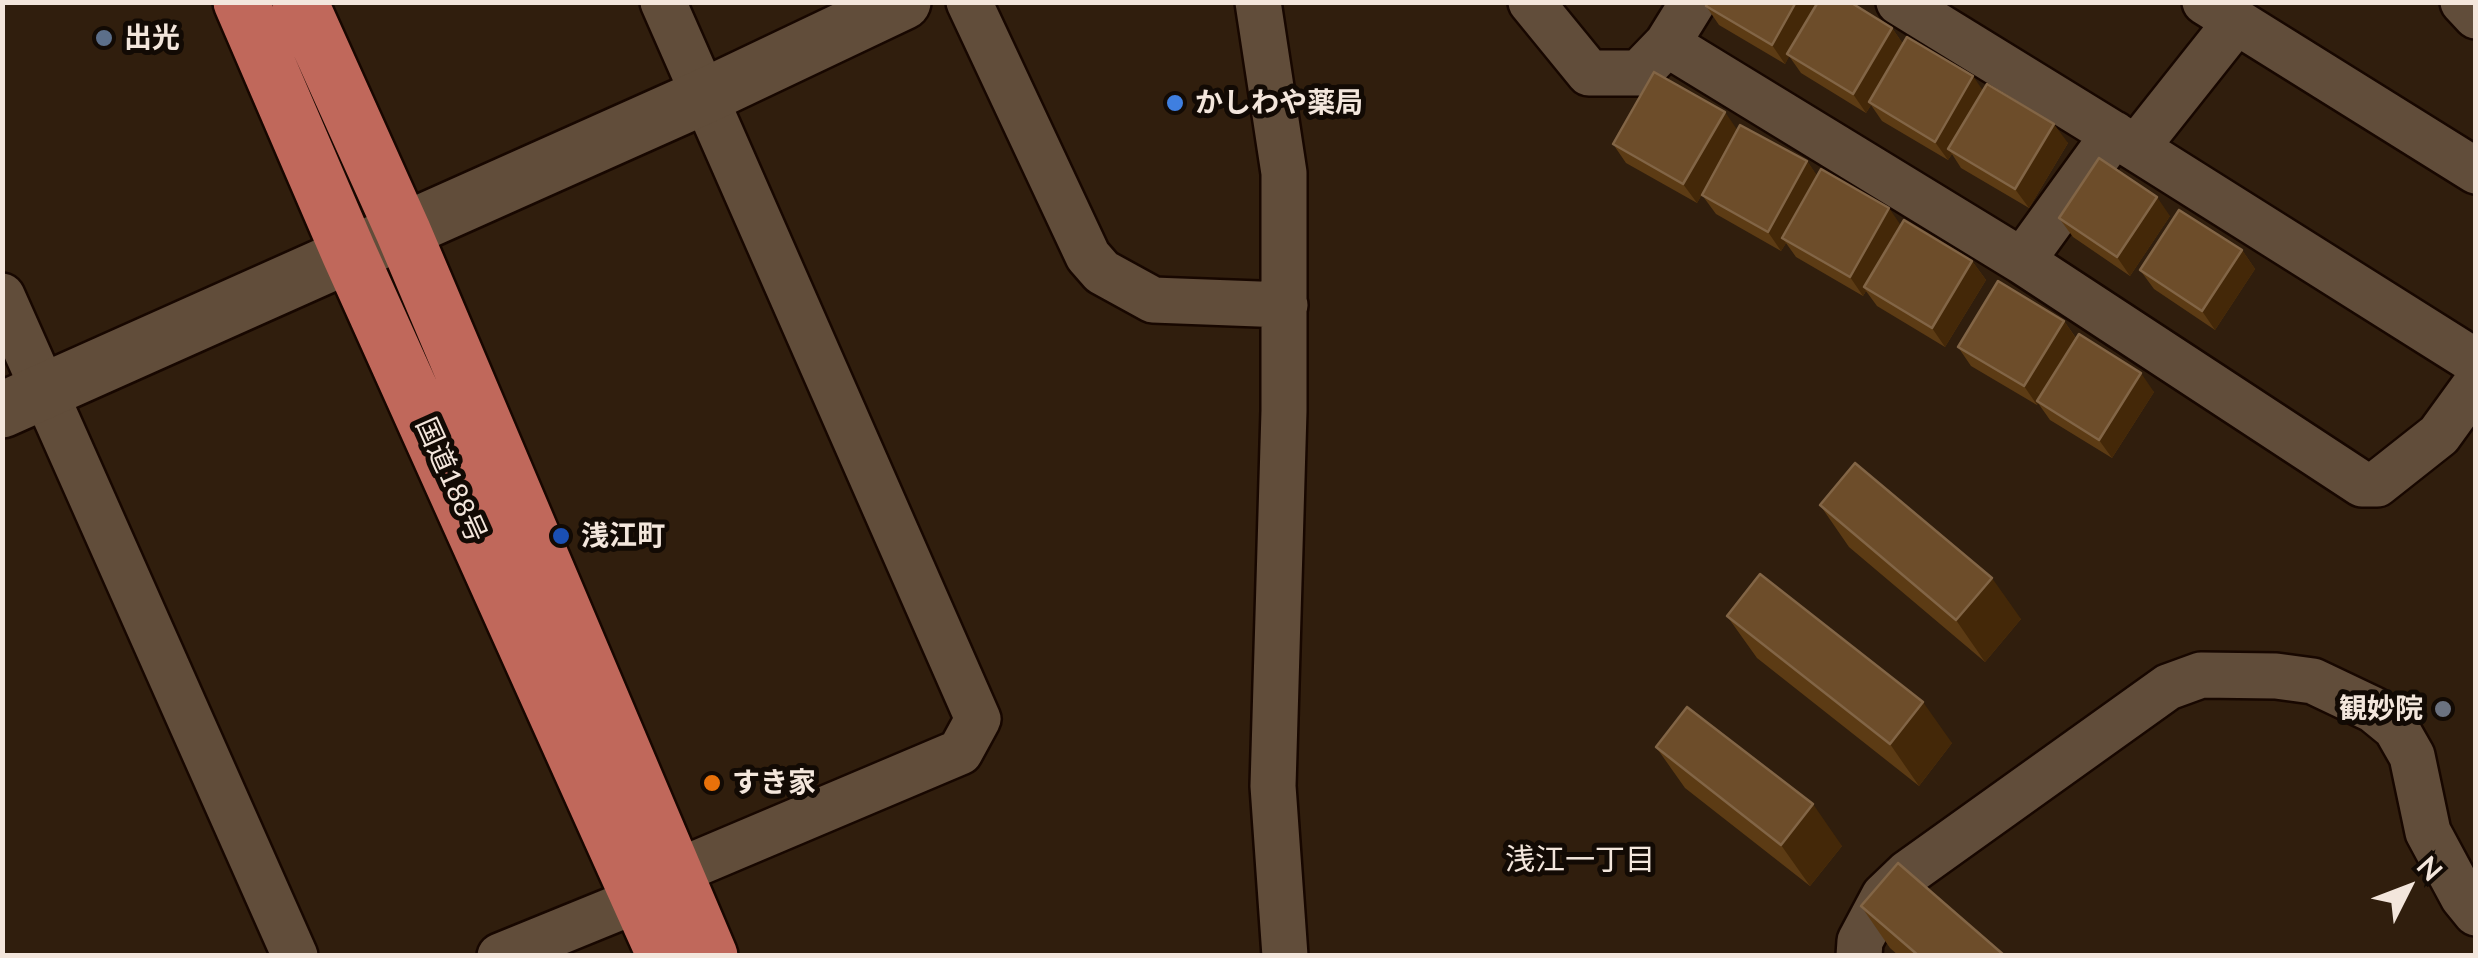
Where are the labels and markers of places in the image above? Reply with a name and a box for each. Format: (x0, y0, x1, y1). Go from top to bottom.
place label: 出光 (124, 21, 180, 55)
marker: 出光 (93, 27, 115, 49)
place label: かしわや薬局 (1195, 86, 1363, 120)
marker: かしわや薬局 (1164, 92, 1186, 114)
place label: 浅江町 (581, 519, 665, 553)
marker: 浅江町 (550, 525, 572, 547)
place label: 観妙院 (2339, 692, 2423, 726)
marker: 観妙院 (2432, 698, 2454, 720)
place label: すき家 (732, 766, 816, 800)
marker: すき家 (701, 772, 723, 794)

